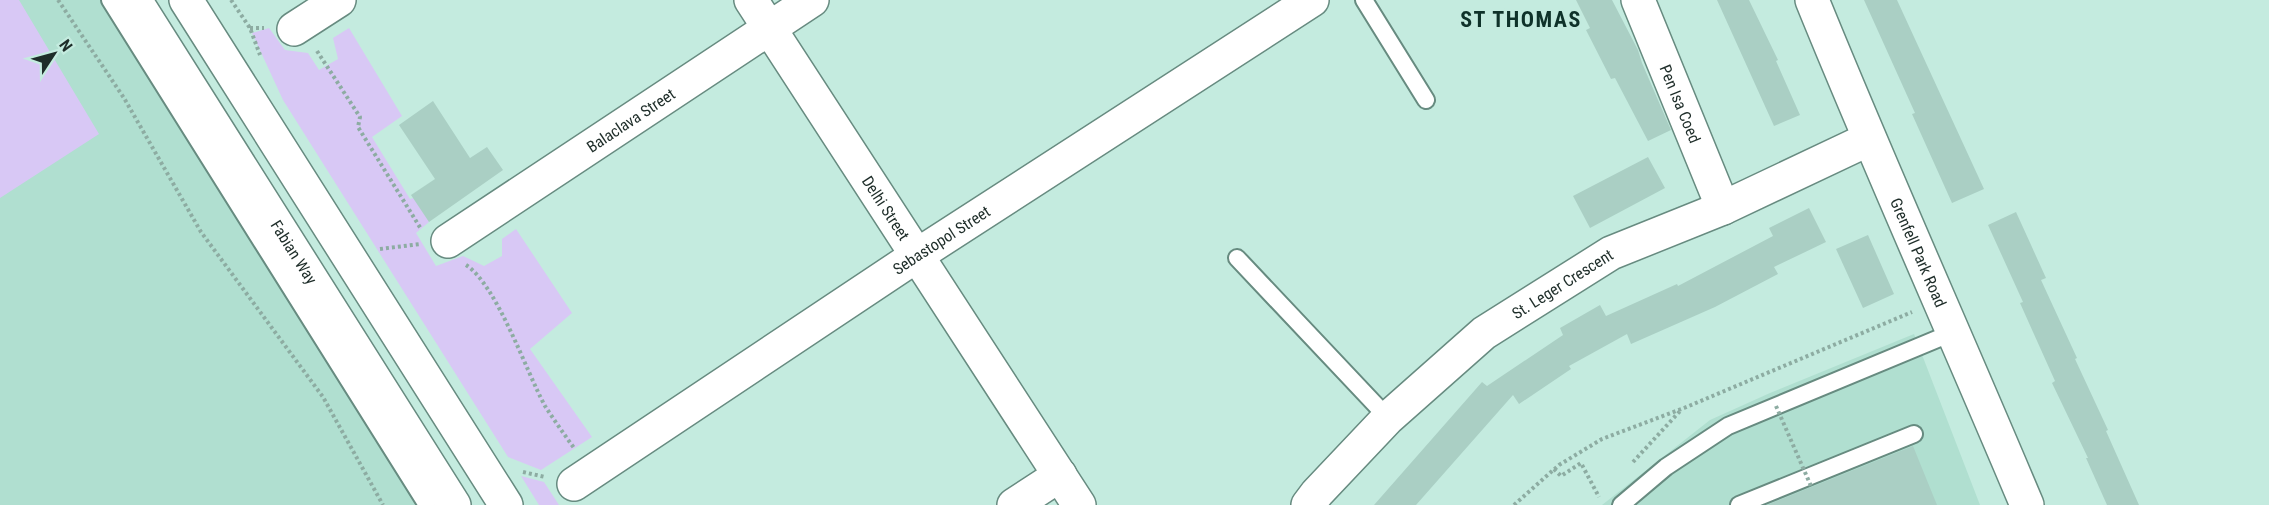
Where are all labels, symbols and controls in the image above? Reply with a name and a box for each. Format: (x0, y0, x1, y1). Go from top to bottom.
district label: ST THOMAS (1460, 7, 1582, 32)
north arrow (24, 24, 84, 84)
text: N (55, 36, 76, 55)
street label: Pen Isa Coed (1656, 62, 1705, 146)
street label: Balaclava Street (583, 84, 679, 156)
street label: Delhi Street (858, 172, 914, 244)
street label: Grenfell Park Road (1887, 195, 1951, 310)
street label: Sebastopol Street (889, 201, 994, 278)
street label: Fabian Way (267, 216, 322, 288)
street label: St. Leger Crescent (1508, 245, 1617, 323)

